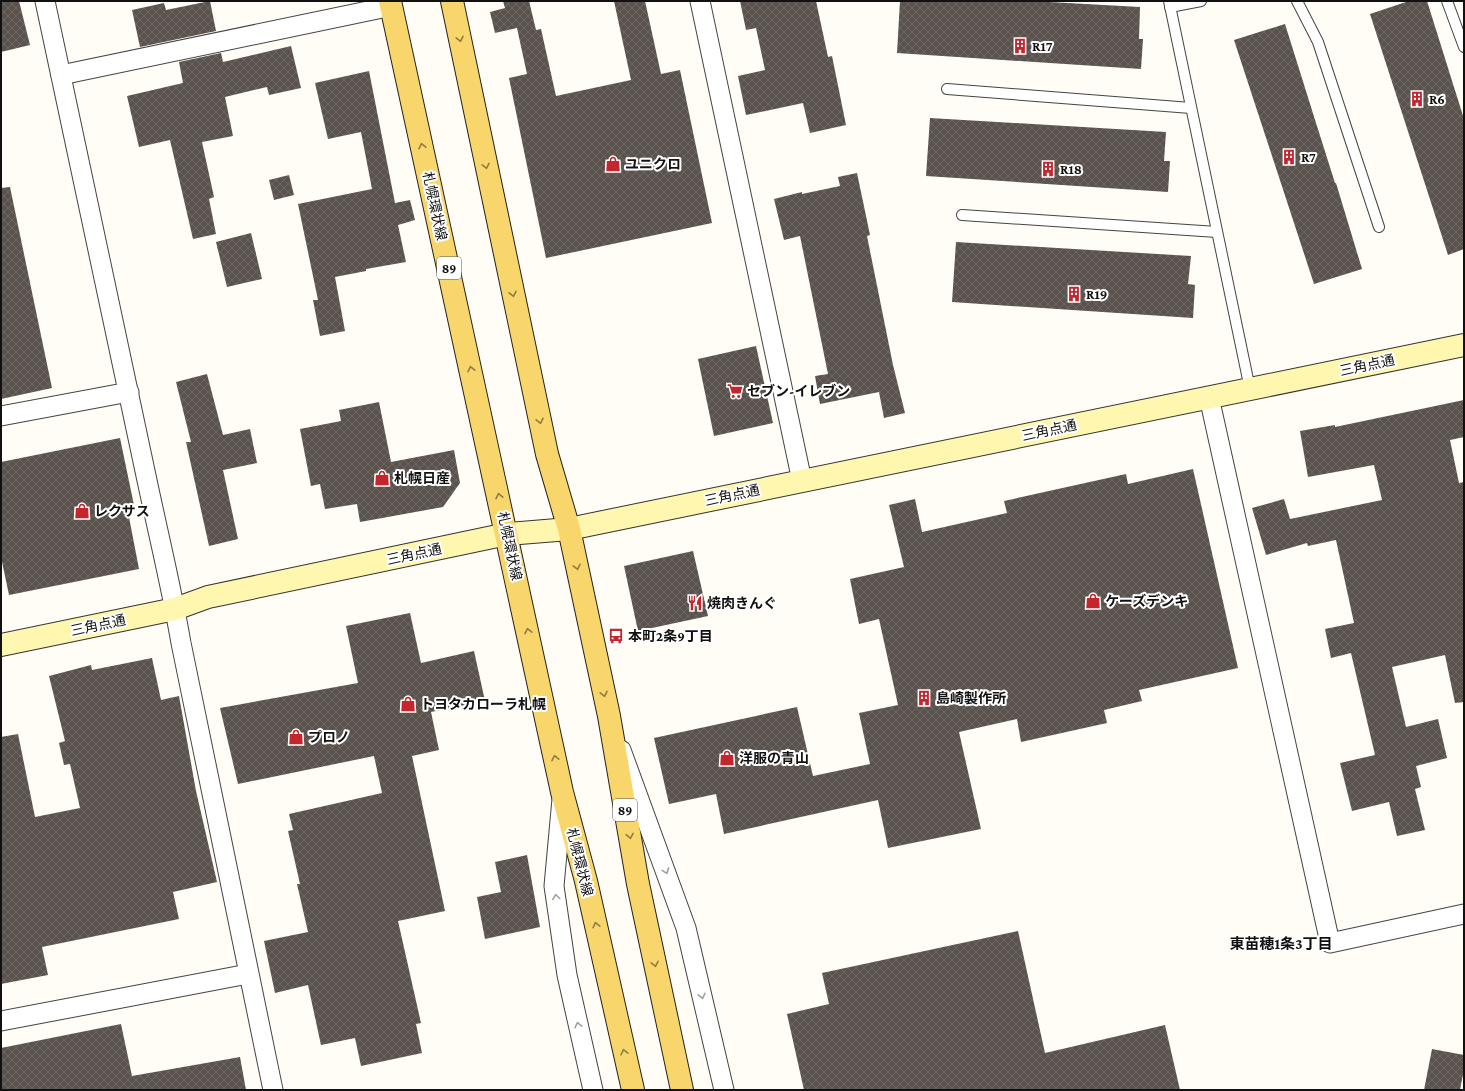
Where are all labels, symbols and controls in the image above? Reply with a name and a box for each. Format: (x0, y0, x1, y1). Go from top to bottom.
one-way arrow (455, 36, 463, 42)
building icon: R17 (1011, 37, 1029, 55)
place label: R17 (1032, 38, 1053, 54)
building icon: R6 (1408, 90, 1426, 108)
place label: R6 (1429, 91, 1445, 107)
one-way arrow (419, 143, 427, 150)
building icon: R7 (1280, 148, 1298, 166)
place label: R7 (1301, 149, 1316, 165)
shop icon: ユニクロ (604, 155, 622, 173)
place label: ユニクロ (625, 156, 681, 172)
building icon: R18 (1039, 160, 1057, 178)
place label: R18 (1060, 161, 1082, 177)
one-way arrow (482, 163, 490, 170)
street label: 札幌環状線 (420, 170, 450, 242)
road number: 89 (437, 257, 461, 279)
building icon: R19 (1065, 285, 1083, 303)
place label: R19 (1086, 286, 1107, 302)
one-way arrow (509, 290, 517, 297)
street label: 三角点通 (1338, 351, 1396, 379)
one-way arrow (468, 366, 476, 372)
supermarket icon: セブン-イレブン (726, 382, 744, 400)
place label: セブン-イレブン (747, 383, 850, 399)
street label: 三角点通 (1020, 416, 1078, 444)
one-way arrow (536, 418, 544, 424)
shop icon: 札幌日産 (373, 469, 391, 487)
place label: 札幌日産 (394, 470, 450, 486)
street label: 三角点通 (703, 481, 761, 509)
one-way arrow (495, 493, 503, 499)
shop icon: レクサス (73, 502, 91, 520)
place label: レクサス (94, 503, 150, 519)
street label: 札幌環状線 (495, 510, 525, 582)
street label: 三角点通 (385, 540, 443, 568)
one-way arrow (572, 564, 580, 570)
shop icon: ケーズデンキ (1084, 592, 1102, 610)
place label: ケーズデンキ (1105, 593, 1188, 609)
restaurant icon: 焼肉きんぐ (686, 594, 704, 612)
place label: 焼肉きんぐ (707, 595, 777, 611)
street label: 三角点通 (69, 611, 127, 639)
bus stop icon: 本町2条9丁目 (607, 627, 625, 645)
one-way arrow (524, 628, 532, 634)
place label: 本町2条9丁目 (628, 628, 713, 644)
building icon: 島崎製作所 (915, 689, 933, 707)
place label: 島崎製作所 (936, 690, 1006, 706)
one-way arrow (600, 691, 608, 697)
shop icon: トヨタカローラ札幌 (399, 695, 417, 713)
place label: トヨタカローラ札幌 (420, 696, 546, 712)
shop icon: プロノ (287, 728, 305, 746)
place label: プロノ (308, 729, 350, 745)
shop icon: 洋服の青山 (718, 749, 736, 767)
place label: 洋服の青山 (739, 750, 809, 766)
one-way arrow (552, 755, 560, 761)
road number: 89 (613, 799, 637, 821)
street label: 札幌環状線 (564, 826, 596, 898)
one-way arrow (625, 833, 633, 839)
one-way arrow (661, 868, 669, 875)
one-way arrow (552, 894, 561, 900)
one-way arrow (592, 922, 600, 928)
district label: 東苗穂1条3丁目 (1230, 936, 1332, 952)
one-way arrow (650, 960, 658, 967)
one-way arrow (697, 992, 706, 999)
one-way arrow (575, 1021, 583, 1028)
one-way arrow (621, 1049, 629, 1055)

